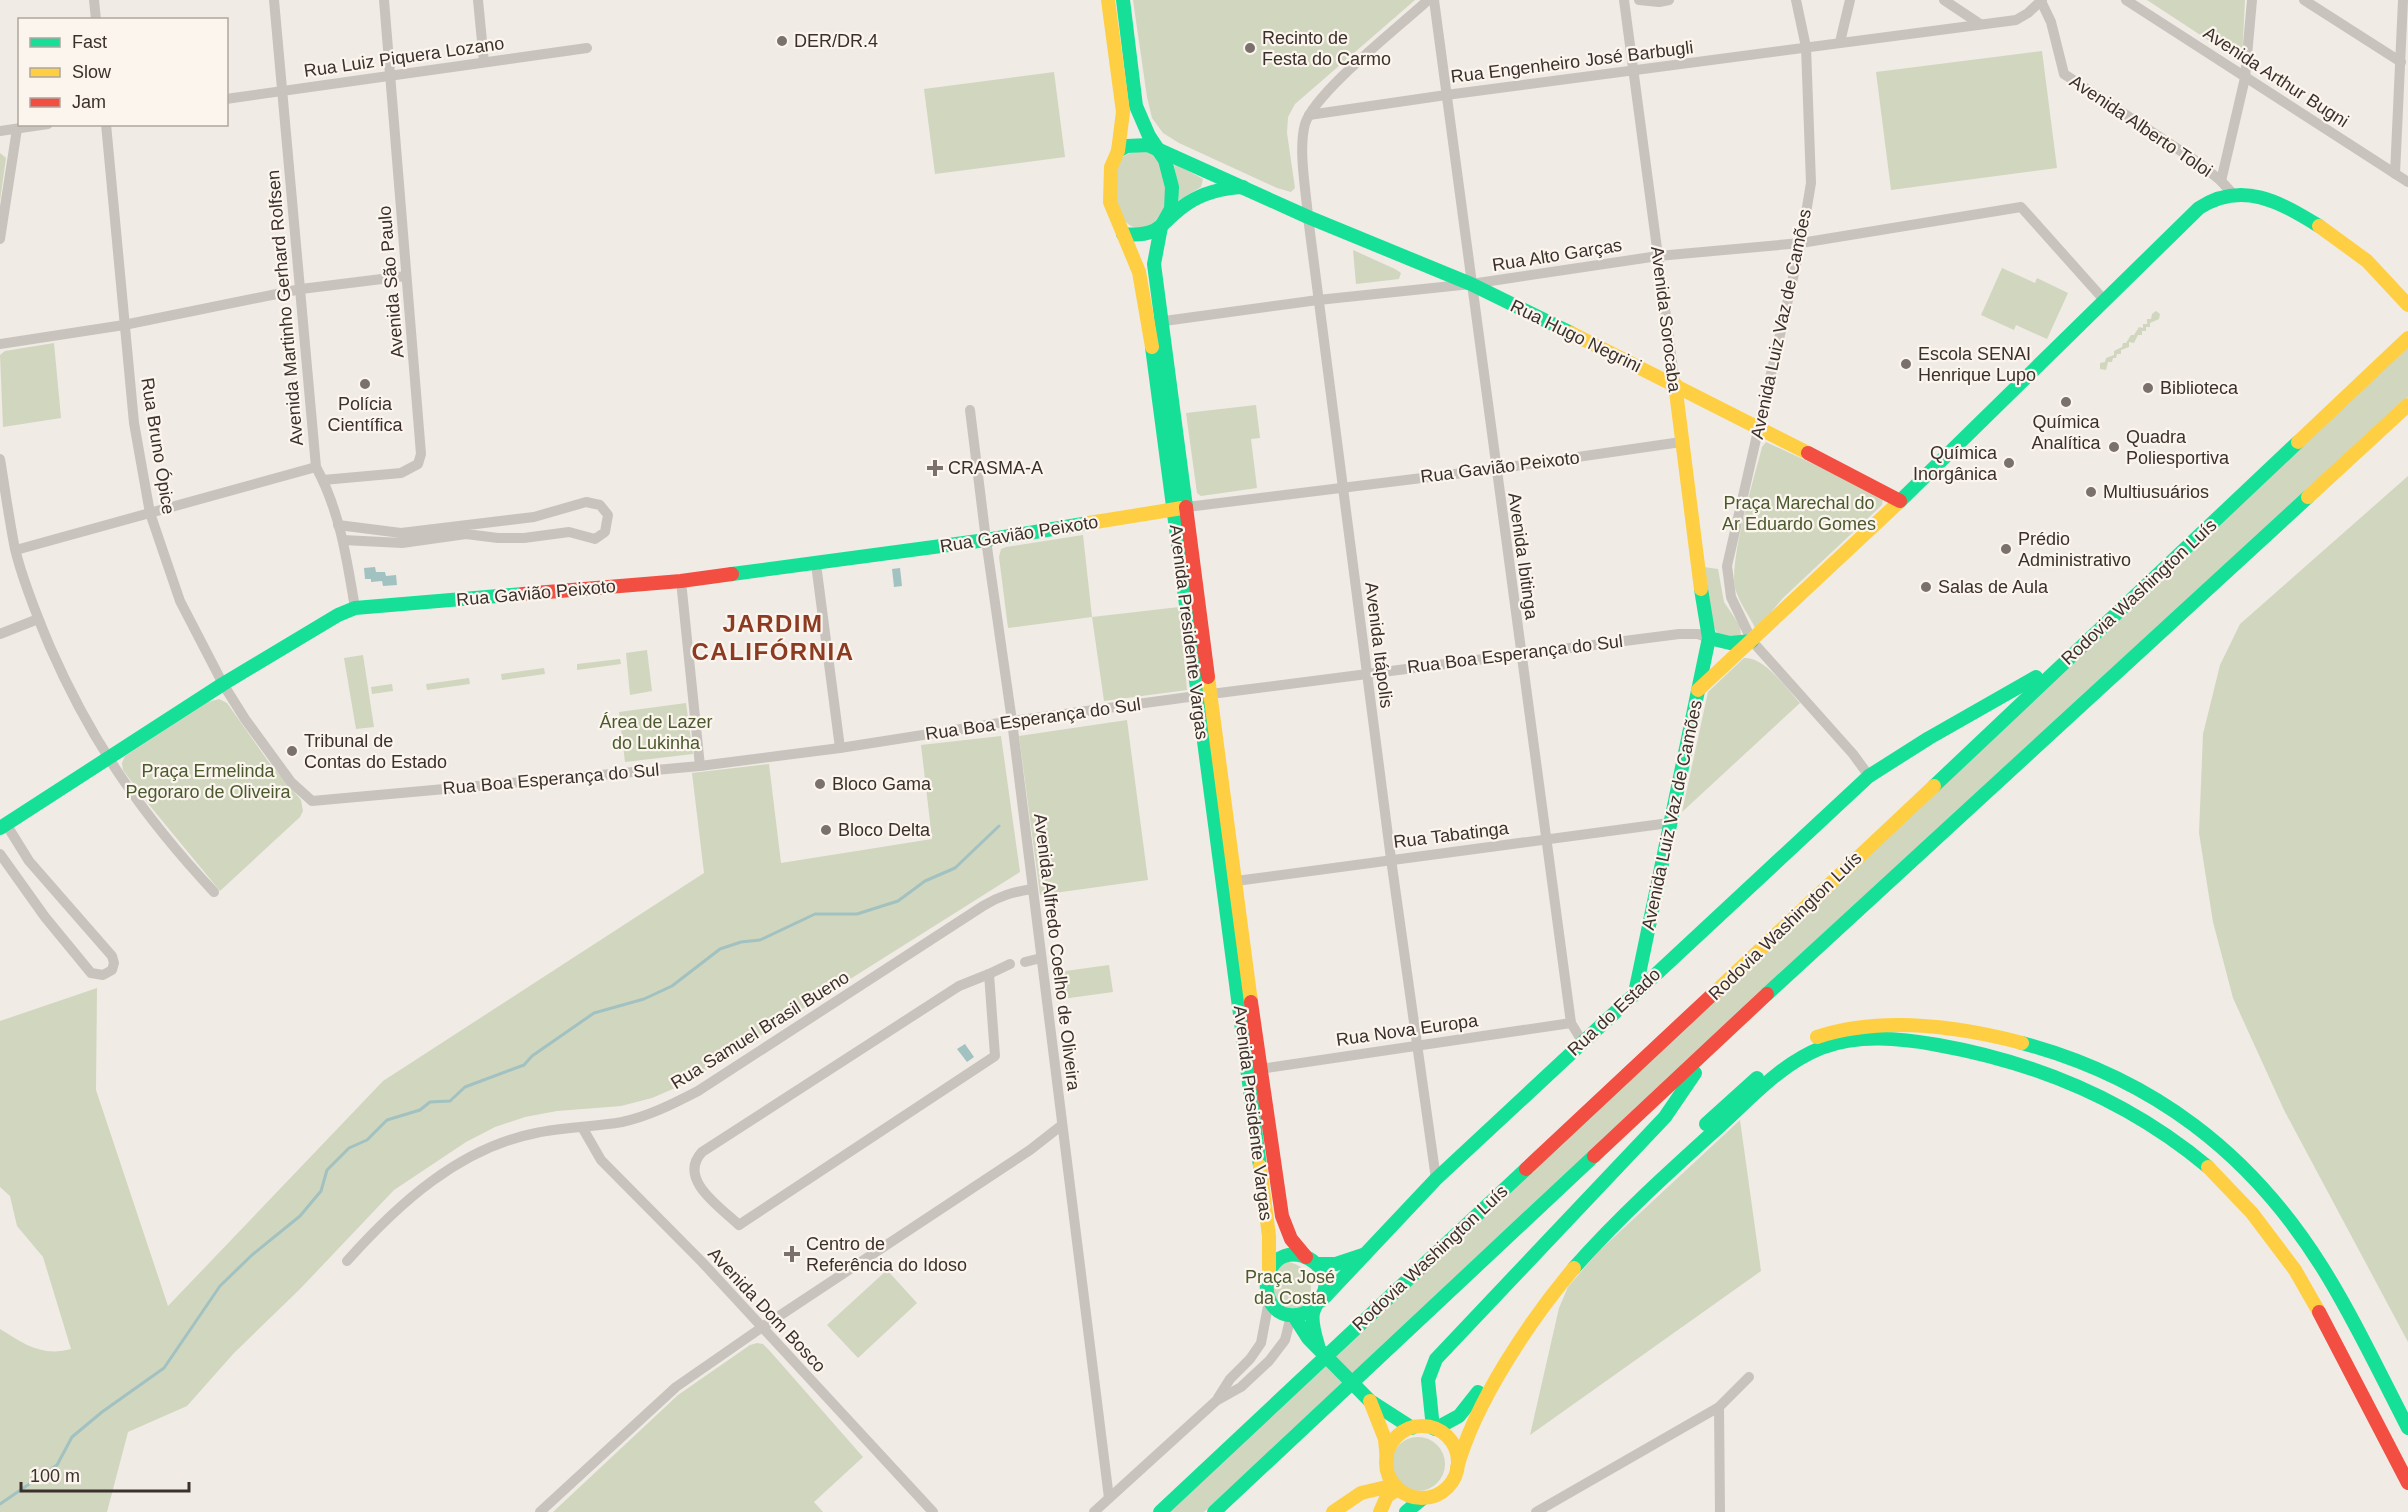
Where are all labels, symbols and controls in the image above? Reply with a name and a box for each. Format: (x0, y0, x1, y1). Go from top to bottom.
legend (18, 18, 228, 126)
street label: Avenida Arthur Bugni (2200, 23, 2352, 131)
place label: Recinto de Festa do Carmo (1262, 28, 1391, 69)
place label: DER/DR.4 (794, 31, 878, 51)
text: Fast (72, 32, 107, 52)
street label: Rua Luiz Piquera Lozano (303, 33, 505, 81)
marker: DER/DR.4 (775, 34, 789, 48)
street label: Rua Engenheiro José Barbugli (1450, 37, 1694, 87)
marker: Recinto de Festa do Carmo (1243, 41, 1257, 55)
text: Slow (72, 62, 112, 82)
street label: Avenida Alberto Toloi (2066, 71, 2216, 181)
text: Jam (72, 92, 106, 112)
street label: Avenida Martinho Gerhard Rolfsen (263, 169, 307, 447)
street label: Avenida São Paulo (374, 205, 408, 359)
street label: Avenida Luiz Vaz de Camões (1747, 207, 1815, 441)
street label: Rua Alto Garças (1491, 235, 1623, 275)
street label: Avenida Sorocaba (1647, 245, 1685, 394)
street label: Rua Hugo Negrini (1507, 296, 1645, 376)
place label: Escola SENAI Henrique Lupo (1918, 344, 2036, 385)
marker: Escola SENAI Henrique Lupo (1899, 357, 1913, 371)
street label: Rua Bruno Ópice (137, 376, 180, 516)
marker: Polícia Científica (358, 377, 372, 391)
place label: Biblioteca (2160, 378, 2239, 398)
marker: Biblioteca (2141, 381, 2155, 395)
place label: Polícia Científica (327, 394, 403, 435)
marker: Química Analítica (2059, 395, 2073, 409)
place label: Química Analítica (2031, 412, 2102, 453)
place label: Quadra Poliesportiva (2126, 427, 2230, 468)
marker: Quadra Poliesportiva (2107, 440, 2121, 454)
place label: Química Inorgânica (1913, 443, 1998, 484)
street label: Rua Gavião Peixoto (1419, 447, 1581, 487)
marker: Química Inorgânica (2002, 456, 2016, 470)
place label: CRASMA-A (948, 458, 1043, 478)
marker: CRASMA-A (926, 459, 944, 477)
place label: Multiusuários (2103, 482, 2209, 502)
marker: Multiusuários (2084, 485, 2098, 499)
street label: Avenida Ibitinga (1504, 491, 1542, 622)
park label: Praça Marechal do Ar Eduardo Gomes (1722, 493, 1876, 534)
street label: Rua Gavião Peixoto (938, 512, 1100, 556)
street label: Rodovia Washington Luís (2057, 515, 2221, 669)
street label: Avenida Presidente Vargas (1166, 523, 1212, 741)
place label: Prédio Administrativo (2018, 529, 2131, 570)
marker: Prédio Administrativo (1999, 542, 2013, 556)
street label: Rua Gavião Peixoto (455, 576, 617, 610)
place label: Salas de Aula (1938, 577, 2049, 597)
marker: Salas de Aula (1919, 580, 1933, 594)
street label: Avenida Itápolis (1361, 581, 1397, 709)
district label: JARDIM CALIFÓRNIA (692, 610, 854, 665)
street label: Rua Boa Esperança do Sul (1406, 631, 1624, 677)
street label: Rua Boa Esperança do Sul (924, 694, 1142, 744)
street label: Avenida Luiz Vaz de Camões (1638, 698, 1706, 932)
park label: Área de Lazer do Lukinha (599, 712, 713, 753)
place label: Tribunal de Contas do Estado (304, 731, 447, 772)
marker: Tribunal de Contas do Estado (285, 744, 299, 758)
street label: Rua Boa Esperança do Sul (442, 760, 660, 798)
park label: Praça Ermelinda Pegoraro de Oliveira (125, 761, 292, 802)
place label: Bloco Gama (832, 774, 932, 794)
marker: Bloco Gama (813, 777, 827, 791)
street label: Avenida Alfredo Coelho de Oliveira (1030, 812, 1084, 1093)
street label: Rua Tabatinga (1392, 818, 1511, 852)
place label: Bloco Delta (838, 820, 931, 840)
marker: Bloco Delta (819, 823, 833, 837)
street label: Rodovia Washington Luís (1705, 848, 1865, 1004)
street label: Rua do Estado (1564, 964, 1664, 1060)
street label: Rua Samuel Brasil Bueno (667, 967, 853, 1093)
street label: Avenida Presidente Vargas (1230, 1004, 1276, 1222)
street label: Rua Nova Europa (1335, 1010, 1480, 1050)
street label: Rodovia Washington Luís (1348, 1181, 1512, 1335)
place label: Centro de Referência do Idoso (806, 1234, 967, 1275)
street label: Avenida Dom Bosco (704, 1244, 830, 1376)
marker: Centro de Referência do Idoso (783, 1245, 801, 1263)
park label: Praça José da Costa (1245, 1267, 1335, 1308)
scale bar (21, 1455, 189, 1493)
text: 100 m (30, 1466, 80, 1486)

